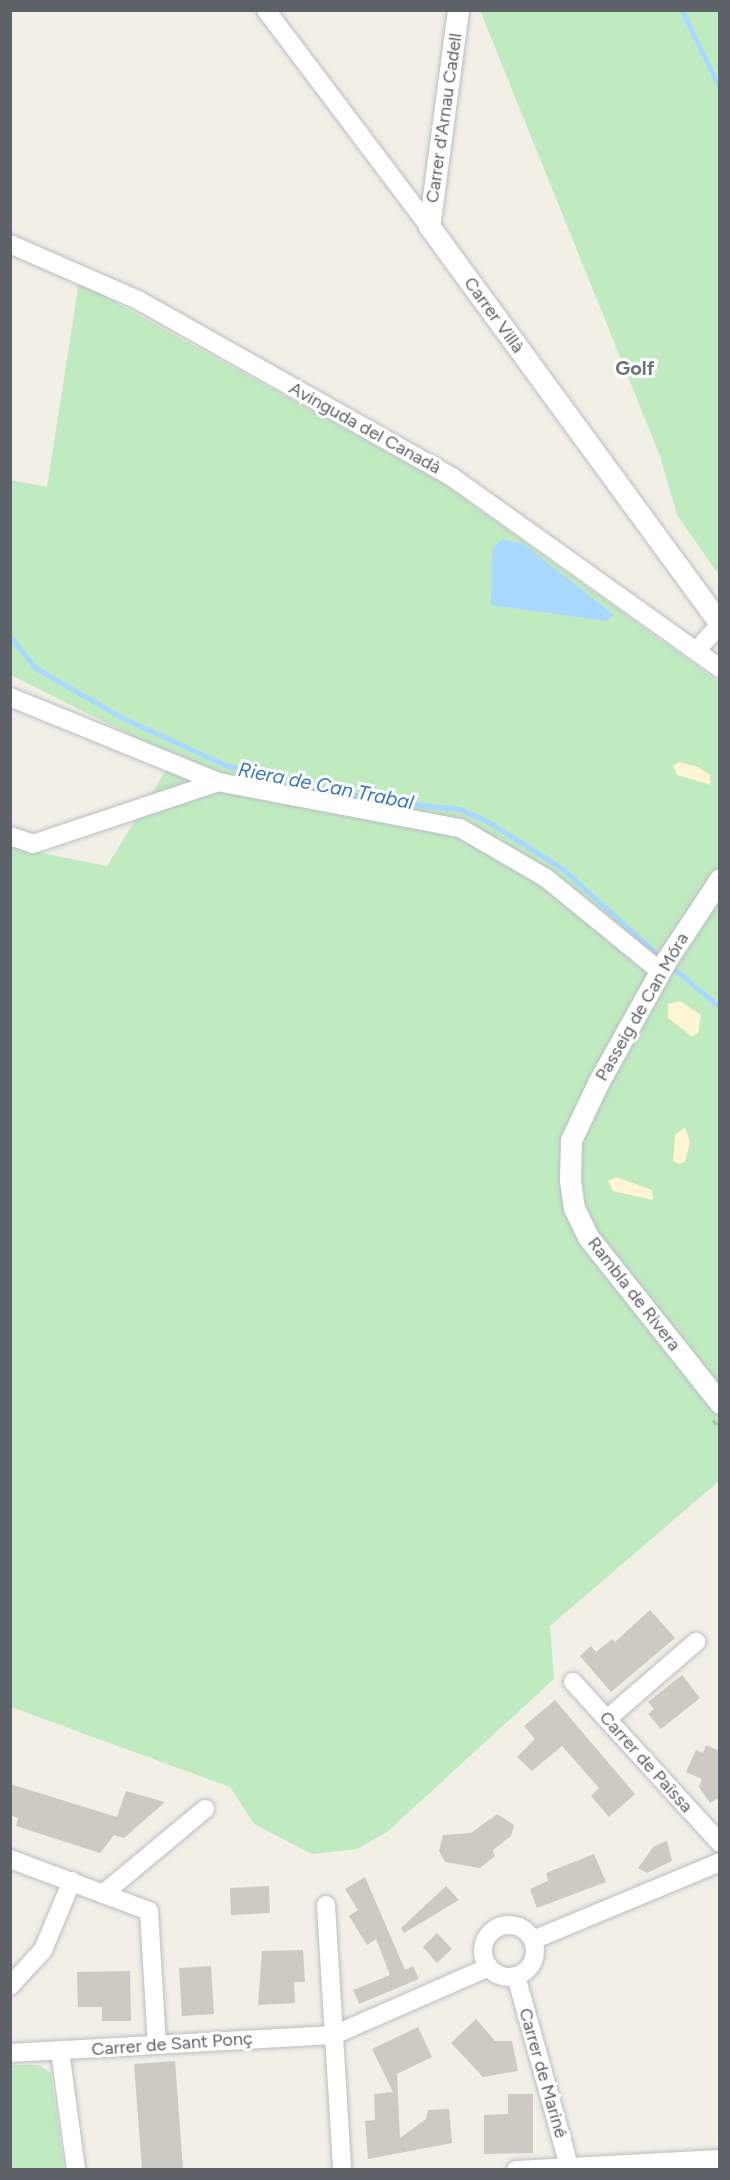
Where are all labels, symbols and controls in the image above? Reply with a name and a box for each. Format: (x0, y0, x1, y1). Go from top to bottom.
street label: Carrer d'Arnau Cadell (421, 32, 467, 204)
street label: Carrer Villà (459, 273, 529, 357)
district label: Golf (615, 356, 655, 380)
street label: Avinguda del Canadà (285, 377, 445, 479)
water label: Riera de Can Trabal (236, 757, 416, 815)
street label: Passeig de Can Móra (591, 929, 693, 1085)
street label: Rambla de Rivera (583, 1233, 685, 1355)
street label: Carrer de Païssa (595, 1707, 697, 1817)
street label: Carrer de Mariné (514, 2006, 572, 2140)
street label: Carrer de Sant Ponç (91, 2028, 253, 2060)

